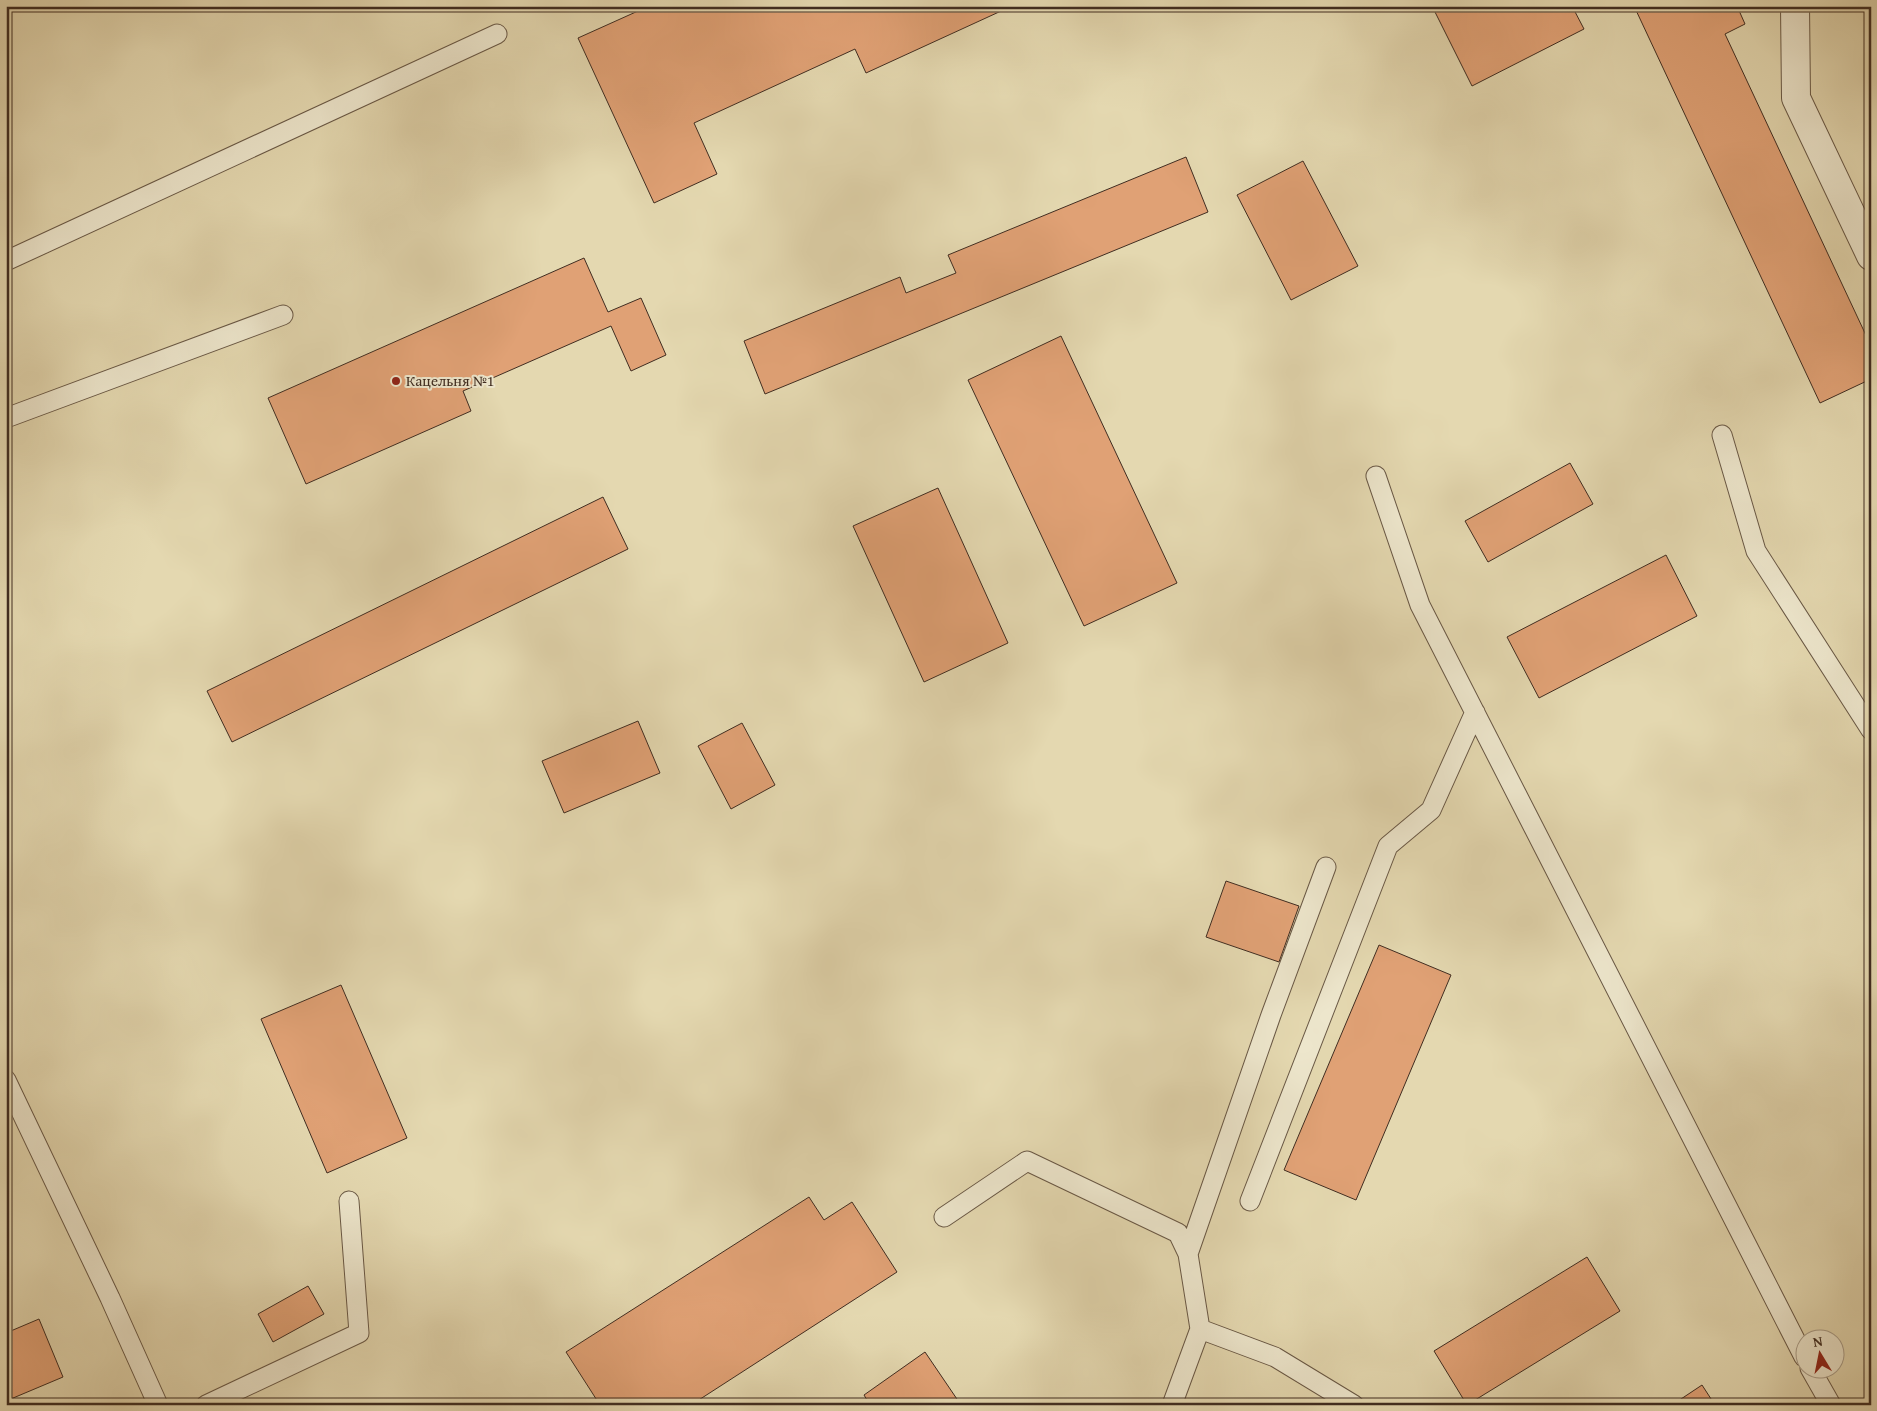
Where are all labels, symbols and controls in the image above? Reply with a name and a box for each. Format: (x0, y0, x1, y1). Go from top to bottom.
place label: Кацельня №1 (406, 370, 494, 391)
marker: Кацельня №1 (390, 375, 402, 387)
north arrow (1794, 1328, 1844, 1378)
text: N (1811, 1330, 1825, 1352)

